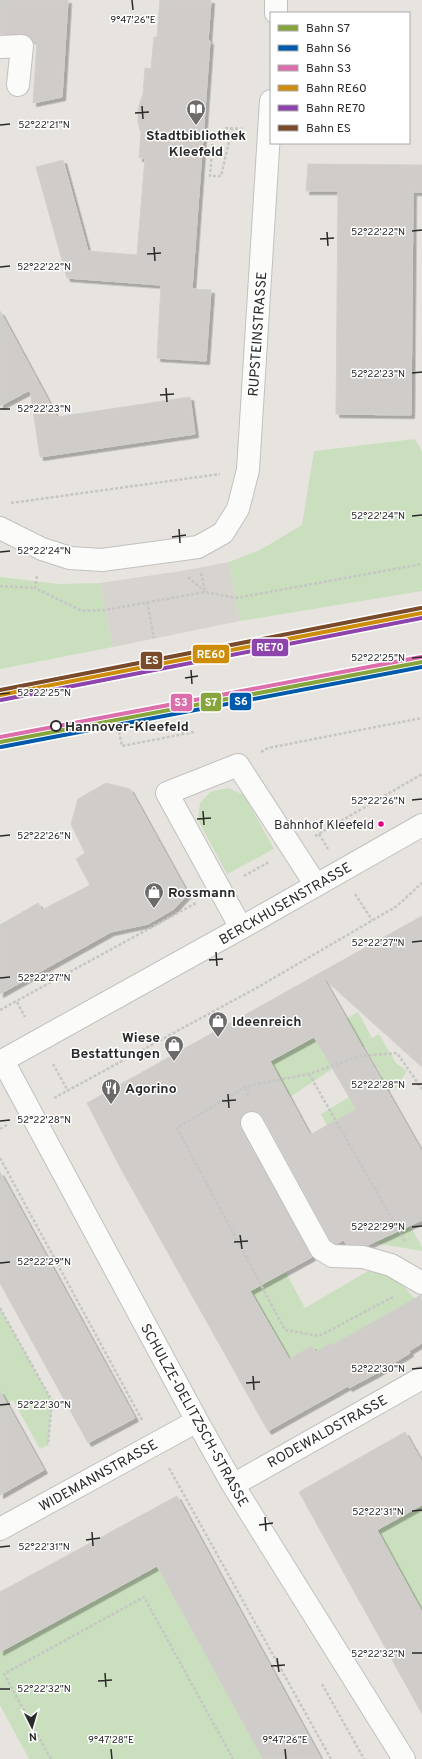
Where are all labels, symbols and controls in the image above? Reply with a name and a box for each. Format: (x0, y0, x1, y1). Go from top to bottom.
legend (270, 12, 410, 144)
text: 9°47'26"E (110, 14, 156, 27)
text: Bahn S7 (306, 21, 350, 37)
text: Bahn S6 (306, 41, 351, 57)
text: Bahn S3 (306, 61, 351, 77)
text: Bahn RE60 (306, 81, 367, 97)
library icon: Stadtbibliothek Kleefeld (185, 98, 207, 126)
text: Bahn RE70 (306, 101, 366, 117)
text: 52°22'21"N (18, 119, 70, 132)
text: Bahn ES (306, 121, 351, 137)
place label: Stadtbibliothek Kleefeld (146, 128, 246, 161)
text: 52°22'22"N (351, 226, 405, 239)
text: 52°22'22"N (17, 261, 71, 274)
street label: RUPSTEINSTRASSE (246, 271, 271, 397)
text: 52°22'23"N (351, 368, 405, 381)
text: 52°22'23"N (17, 403, 71, 416)
text: 52°22'24"N (351, 510, 405, 523)
text: 52°22'24"N (17, 545, 71, 558)
line badge: RE70 (251, 638, 289, 657)
text: RE70 (256, 641, 284, 655)
line badge: RE60 (192, 644, 230, 664)
text: RE60 (197, 648, 225, 662)
line badge: ES (140, 651, 163, 670)
text: 52°22'25"N (351, 652, 405, 665)
text: ES (145, 654, 159, 668)
text: 52°22'25"N (17, 687, 71, 700)
line badge: S7 (200, 692, 222, 712)
line badge: S6 (229, 692, 252, 711)
line badge: S3 (170, 693, 193, 712)
text: S6 (234, 695, 248, 709)
text: S3 (174, 696, 188, 710)
text: S7 (205, 696, 217, 710)
place label: Hannover-Kleefeld (65, 719, 189, 736)
marker: Hannover-Kleefeld (50, 720, 62, 732)
text: 52°22'26"N (351, 795, 405, 808)
place label: Bahnhof Kleefeld (274, 818, 374, 834)
marker: Bahnhof Kleefeld (376, 819, 386, 829)
text: 52°22'26"N (17, 830, 71, 843)
street label: BERCKHUSENSTRASSE (216, 859, 355, 949)
shop icon: Rossmann (143, 881, 165, 909)
place label: Rossmann (168, 885, 236, 902)
text: 52°22'27"N (351, 937, 405, 950)
text: 52°22'27"N (17, 972, 71, 985)
shop icon: Ideenreich (207, 1010, 229, 1038)
place label: Ideenreich (232, 1014, 302, 1031)
place label: Wiese Bestattungen (71, 1030, 160, 1063)
shop icon: Wiese Bestattungen (163, 1034, 185, 1062)
restaurant icon: Agorino (100, 1077, 122, 1105)
text: 52°22'28"N (351, 1079, 405, 1092)
place label: Agorino (125, 1081, 177, 1098)
text: 52°22'28"N (17, 1114, 71, 1127)
text: 52°22'29"N (351, 1221, 405, 1234)
text: 52°22'29"N (17, 1256, 71, 1269)
street label: SCHULZE-DELITZSCH-STRASSE (136, 1321, 251, 1510)
text: 52°22'30"N (351, 1363, 405, 1376)
street label: RODEWALDSTRASSE (265, 1392, 391, 1472)
text: 52°22'30"N (17, 1399, 71, 1412)
street label: WIDEMANNSTRASSE (37, 1437, 161, 1516)
text: 52°22'31"N (352, 1506, 404, 1519)
text: 52°22'31"N (18, 1541, 70, 1554)
text: 52°22'32"N (351, 1648, 405, 1661)
text: 52°22'32"N (17, 1683, 71, 1696)
north arrow (12, 1707, 52, 1747)
text: N (28, 1729, 37, 1743)
text: 9°47'28"E (88, 1734, 134, 1747)
text: 9°47'26"E (262, 1734, 308, 1747)

